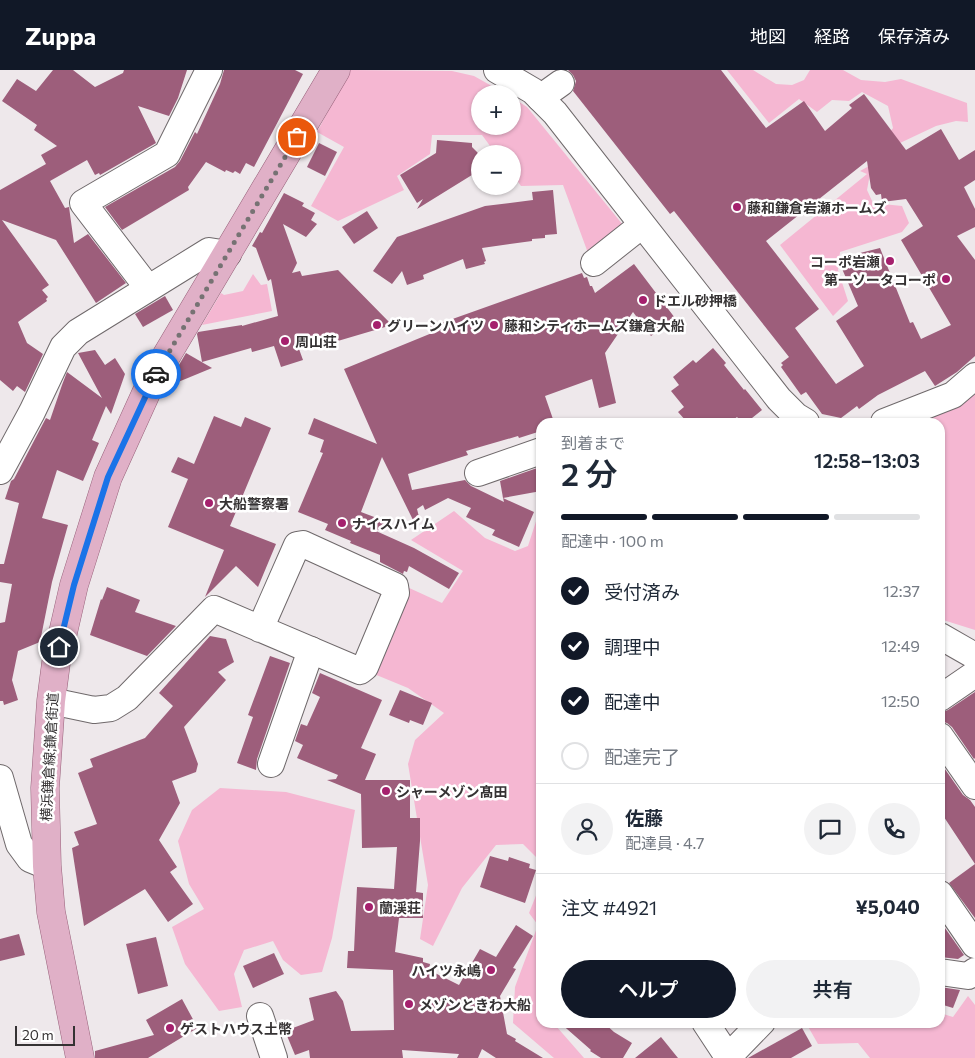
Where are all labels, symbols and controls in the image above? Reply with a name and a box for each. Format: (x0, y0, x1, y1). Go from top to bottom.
text: Zuppa (25, 21, 96, 50)
text: 地図 (750, 25, 786, 47)
text: 経路 (814, 25, 850, 47)
text: 保存済み (878, 25, 950, 47)
map controls (471, 85, 521, 195)
button: + (471, 85, 521, 135)
pin (276, 116, 318, 158)
icon: bag (283, 123, 311, 151)
button: − (471, 145, 521, 195)
place label: 藤和鎌倉岩瀬ホームズ (747, 199, 887, 216)
marker: 藤和鎌倉岩瀬ホームズ (731, 201, 743, 213)
place label: コーポ岩瀬 (810, 253, 880, 270)
marker: コーポ岩瀬 (884, 255, 896, 267)
place label: 第一ソータコーポ (824, 271, 936, 288)
marker: 第一ソータコーポ (940, 273, 952, 285)
place label: ドエル砂押橋 (653, 292, 737, 309)
marker: ドエル砂押橋 (637, 294, 649, 306)
place label: グリーンハイツ (387, 317, 484, 334)
place label: 藤和シティホームズ鎌倉大船 (504, 317, 685, 334)
marker: グリーンハイツ (371, 319, 383, 331)
marker: 藤和シティホームズ鎌倉大船 (488, 319, 500, 331)
place label: 周山荘 (295, 333, 337, 350)
marker: 周山荘 (279, 335, 291, 347)
courier (131, 349, 181, 399)
icon: car (142, 360, 170, 388)
text: 到着まで (561, 433, 625, 452)
text: 12:58–13:03 (814, 449, 920, 472)
text: 2 分 (561, 453, 617, 493)
place label: 大船警察署 (219, 495, 289, 512)
marker: 大船警察署 (203, 497, 215, 509)
place label: ナイスハイム (352, 515, 435, 532)
marker: ナイスハイム (336, 517, 348, 529)
text: 配達中 · 100 m (561, 531, 664, 550)
icon: check (561, 577, 589, 605)
text: 受付済み (604, 580, 680, 603)
text: 12:37 (883, 581, 920, 600)
pin (38, 626, 80, 668)
icon: check (561, 632, 589, 660)
icon: home (45, 633, 73, 661)
text: 調理中 (604, 635, 661, 658)
text: 12:49 (881, 636, 920, 655)
icon: check (561, 687, 589, 715)
text: 配達中 (604, 690, 661, 713)
text: 12:50 (881, 691, 920, 710)
street label: 横浜鎌倉線;鎌倉街道 (37, 692, 61, 822)
text: 配達完了 (604, 745, 680, 768)
place label: シャーメゾン髙田 (396, 783, 507, 800)
marker: シャーメゾン髙田 (380, 785, 392, 797)
button: person (561, 803, 613, 855)
button: chat (804, 803, 856, 855)
button: phone (868, 803, 920, 855)
text: 佐藤 (625, 806, 663, 829)
text: 配達員 · 4.7 (625, 833, 704, 852)
text: ¥5,040 (855, 895, 920, 918)
text: 注文 #4921 (561, 896, 657, 919)
place label: 蘭渓荘 (379, 899, 421, 916)
marker: 蘭渓荘 (363, 901, 375, 913)
button: ヘルプ (561, 960, 736, 1018)
button: 共有 (746, 960, 920, 1018)
place label: ハイツ永嶋 (411, 962, 481, 979)
marker: ハイツ永嶋 (485, 964, 497, 976)
place label: メゾンときわ大船 (419, 996, 531, 1013)
marker: メゾンときわ大船 (403, 998, 415, 1010)
place label: ゲストハウス土幣 (180, 1020, 292, 1037)
marker: ゲストハウス土幣 (164, 1022, 176, 1034)
scale bar (15, 1023, 75, 1046)
text: 20 m (22, 1026, 54, 1043)

